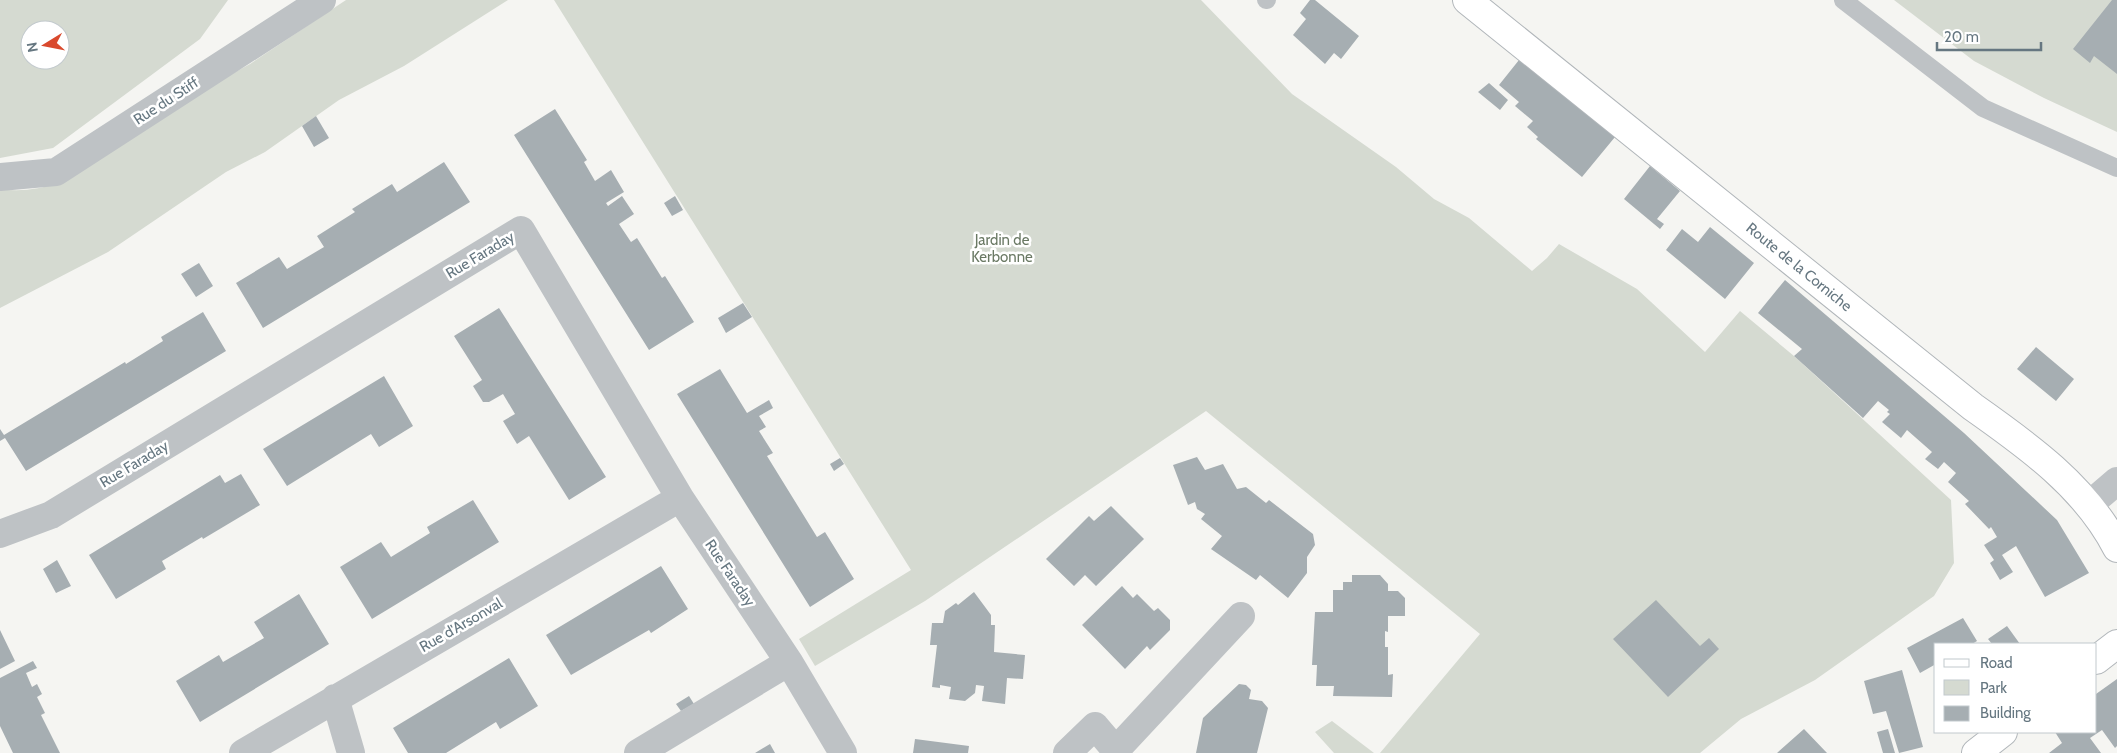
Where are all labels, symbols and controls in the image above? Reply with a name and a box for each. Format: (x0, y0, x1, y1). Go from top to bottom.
north arrow (20, 20, 70, 70)
scale bar (1937, 20, 2041, 52)
text: 20 m (1944, 28, 1979, 46)
text: N (22, 41, 42, 54)
street label: Rue du Stiff (130, 73, 202, 129)
street label: Route de la Corniche (1743, 219, 1856, 315)
street label: Rue Faraday (443, 227, 518, 282)
park label: Jardin de Kerbonne (971, 231, 1033, 266)
street label: Rue Faraday (97, 436, 172, 491)
street label: Rue Faraday (701, 536, 759, 610)
street label: Rue d'Arsonval (416, 594, 506, 656)
legend (1934, 643, 2097, 733)
text: Road (1980, 654, 2013, 672)
text: Park (1980, 679, 2007, 697)
text: Building (1980, 704, 2031, 722)

